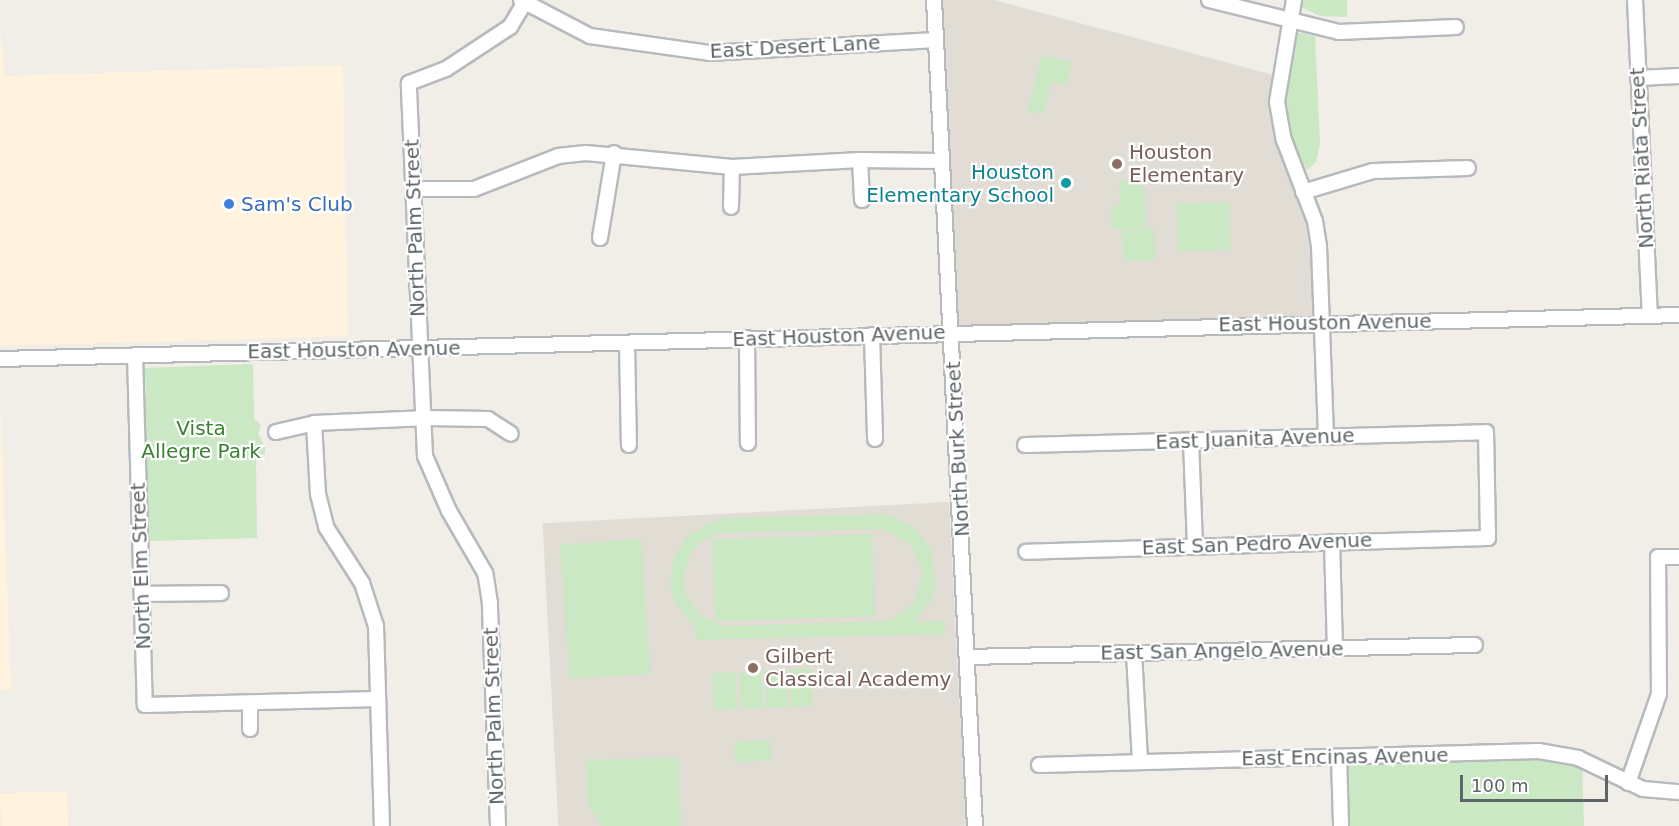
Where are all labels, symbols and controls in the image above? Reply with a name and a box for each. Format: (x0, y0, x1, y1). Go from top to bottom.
street label: East Desert Lane (709, 31, 881, 63)
street label: North Riata Street (1625, 67, 1659, 249)
street label: North Palm Street (400, 139, 430, 317)
place label: Houston Elementary (1129, 140, 1244, 187)
marker: Houston Elementary (1110, 157, 1124, 171)
place label: Houston Elementary School (866, 160, 1054, 207)
marker: Houston Elementary School (1059, 176, 1073, 190)
place label: Sam's Club (241, 192, 353, 216)
marker: Sam's Club (222, 197, 236, 211)
street label: East Houston Avenue (1218, 309, 1432, 337)
street label: East Houston Avenue (732, 320, 946, 352)
street label: East Houston Avenue (247, 336, 461, 364)
street label: North Burk Street (941, 361, 975, 537)
park label: Vista Allegre Park (141, 416, 261, 463)
street label: East Juanita Avenue (1155, 424, 1355, 454)
street label: North Elm Street (126, 482, 156, 650)
street label: East San Pedro Avenue (1141, 528, 1373, 560)
street label: North Palm Street (479, 627, 509, 805)
street label: East San Angelo Avenue (1100, 637, 1344, 665)
place label: Gilbert Classical Academy (765, 644, 951, 691)
marker: Gilbert Classical Academy (746, 661, 760, 675)
street label: East Encinas Avenue (1241, 743, 1449, 771)
scale bar (1463, 763, 1612, 801)
text: 100 m (1471, 775, 1529, 796)

